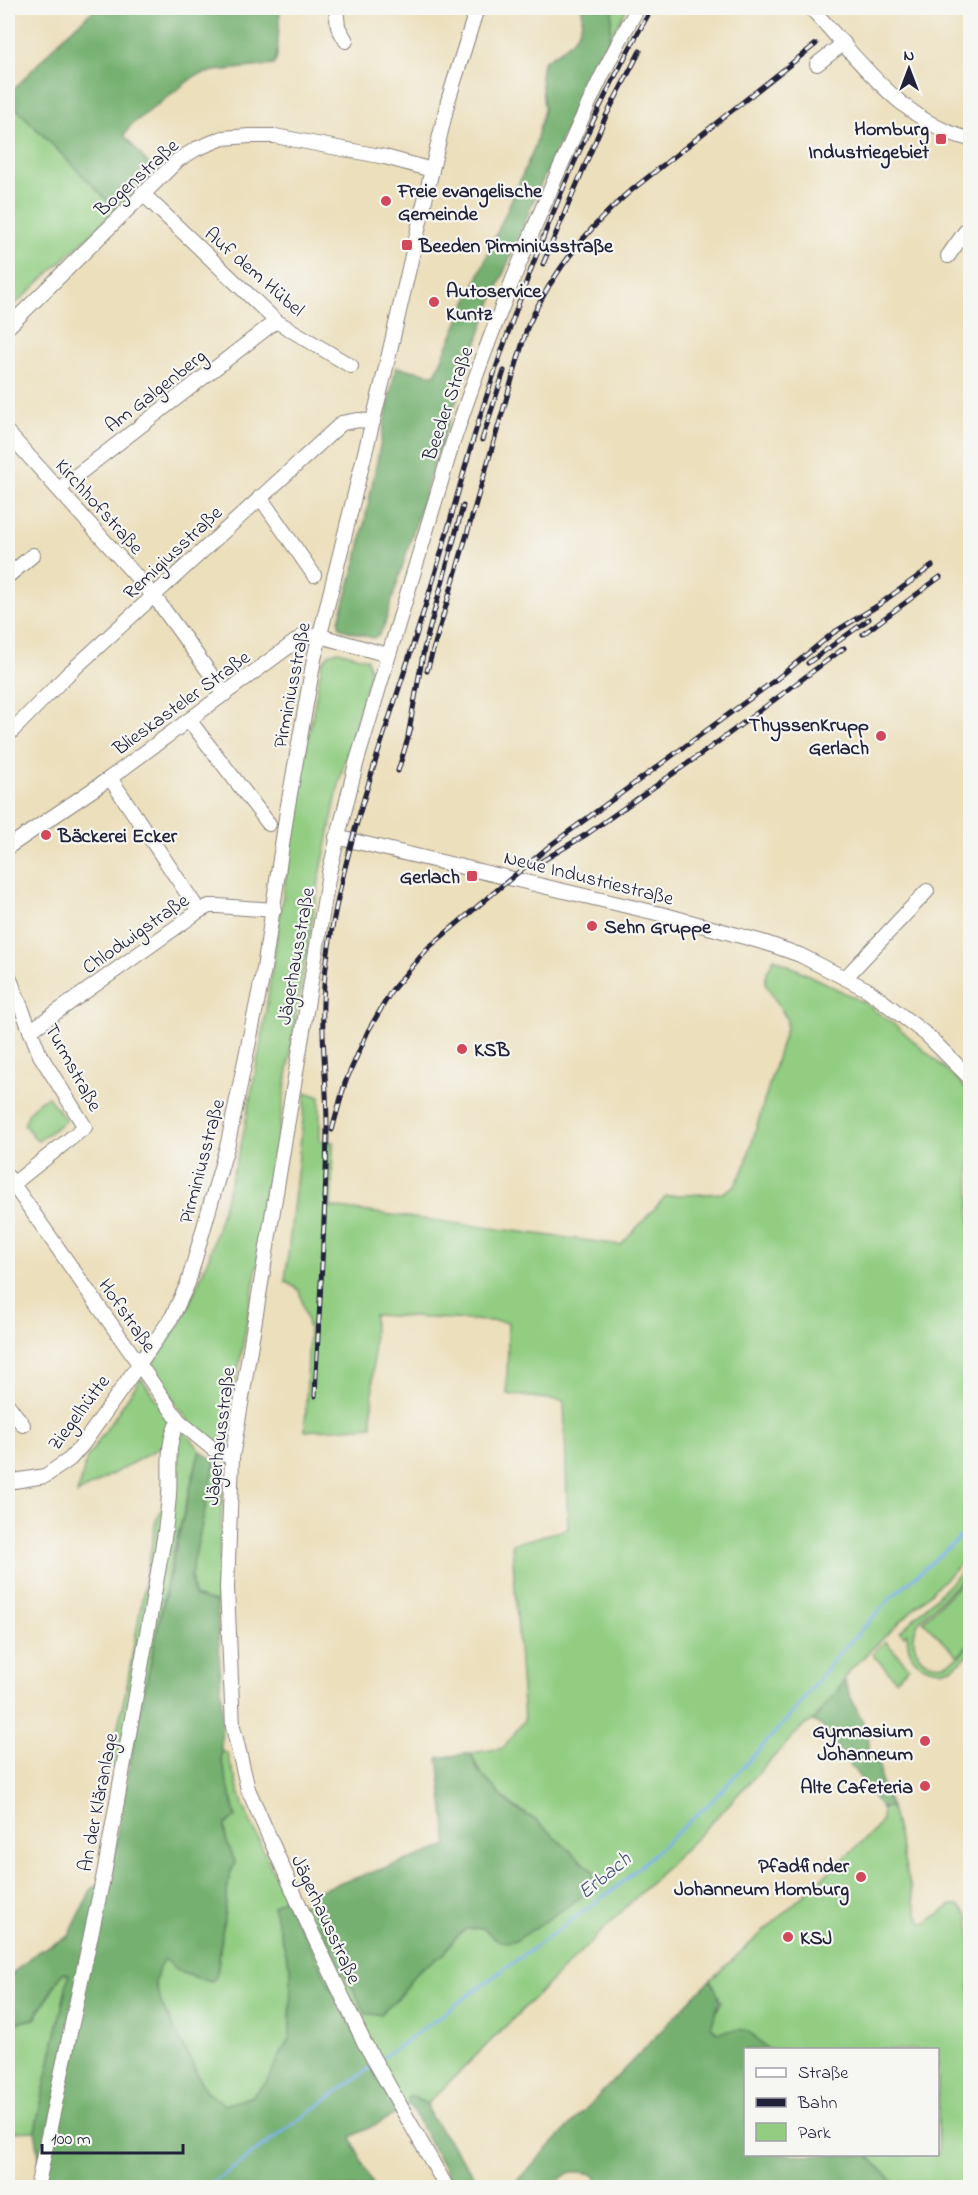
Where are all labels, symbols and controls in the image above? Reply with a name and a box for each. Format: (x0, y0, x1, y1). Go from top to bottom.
north arrow (879, 39, 939, 99)
text: N (904, 44, 915, 68)
place label: Homburg Industriegebiet (808, 116, 929, 169)
marker: Homburg Industriegebiet (934, 132, 948, 146)
street label: Bogenstraße (88, 133, 187, 226)
place label: Freie evangelische Gemeinde (397, 178, 543, 230)
marker: Freie evangelische Gemeinde (379, 194, 393, 208)
street label: Auf dem Hübel (197, 221, 310, 325)
place label: Beeden Pirminiusstraße (418, 233, 614, 262)
marker: Beeden Pirminiusstraße (400, 238, 414, 252)
place label: Autoservice Kuntz (446, 278, 542, 330)
marker: Autoservice Kuntz (427, 295, 441, 309)
street label: Am Galgenberg (100, 343, 214, 442)
street label: Beeder Straße (416, 343, 482, 466)
street label: Kirchhofstraße (47, 453, 149, 562)
street label: Remigiusstraße (118, 500, 231, 608)
street label: Pirminiusstraße (267, 620, 320, 751)
street label: Blieskasteler Straße (107, 644, 257, 764)
place label: ThyssenKrupp Gerlach (749, 712, 869, 764)
marker: ThyssenKrupp Gerlach (874, 729, 888, 743)
place label: Bäckerei Ecker (57, 823, 178, 852)
marker: Bäckerei Ecker (39, 828, 53, 842)
street label: Neue Industriestraße (500, 844, 676, 915)
place label: Gerlach (400, 864, 460, 893)
marker: Gerlach (465, 869, 479, 883)
street label: Jägerhausstraße (271, 885, 325, 1028)
street label: Chlodwigstraße (77, 887, 196, 983)
place label: Sehn Gruppe (604, 914, 712, 943)
marker: Sehn Gruppe (585, 919, 599, 933)
street label: Turmstraße (36, 1019, 108, 1118)
place label: KSB (474, 1037, 511, 1066)
marker: KSB (455, 1042, 469, 1056)
street label: Pirminiusstraße (173, 1096, 234, 1227)
street label: Hofstraße (90, 1273, 162, 1359)
street label: Jägerhausstraße (199, 1365, 245, 1507)
street label: Ziegelhütte (42, 1369, 119, 1458)
place label: Gymnasium Johanneum (812, 1718, 913, 1770)
street label: An der Kläranlage (72, 1731, 128, 1875)
marker: Gymnasium Johanneum (918, 1734, 932, 1748)
place label: Alte Cafeteria (800, 1774, 913, 1803)
marker: Alte Cafeteria (918, 1779, 932, 1793)
water label: Erbach (572, 1845, 639, 1907)
street label: Jägerhausstraße (281, 1851, 367, 1990)
place label: Pfadfinder Johanneum Homburg (674, 1853, 850, 1906)
marker: Pfadfinder Johanneum Homburg (854, 1870, 868, 1884)
place label: KSJ (800, 1925, 832, 1954)
marker: KSJ (781, 1930, 795, 1944)
legend (744, 2048, 939, 2156)
text: Straße (798, 2061, 849, 2087)
text: Bahn (797, 2091, 837, 2117)
scale bar (42, 2117, 183, 2155)
text: Park (798, 2121, 831, 2147)
text: 100 m (51, 2127, 91, 2153)

